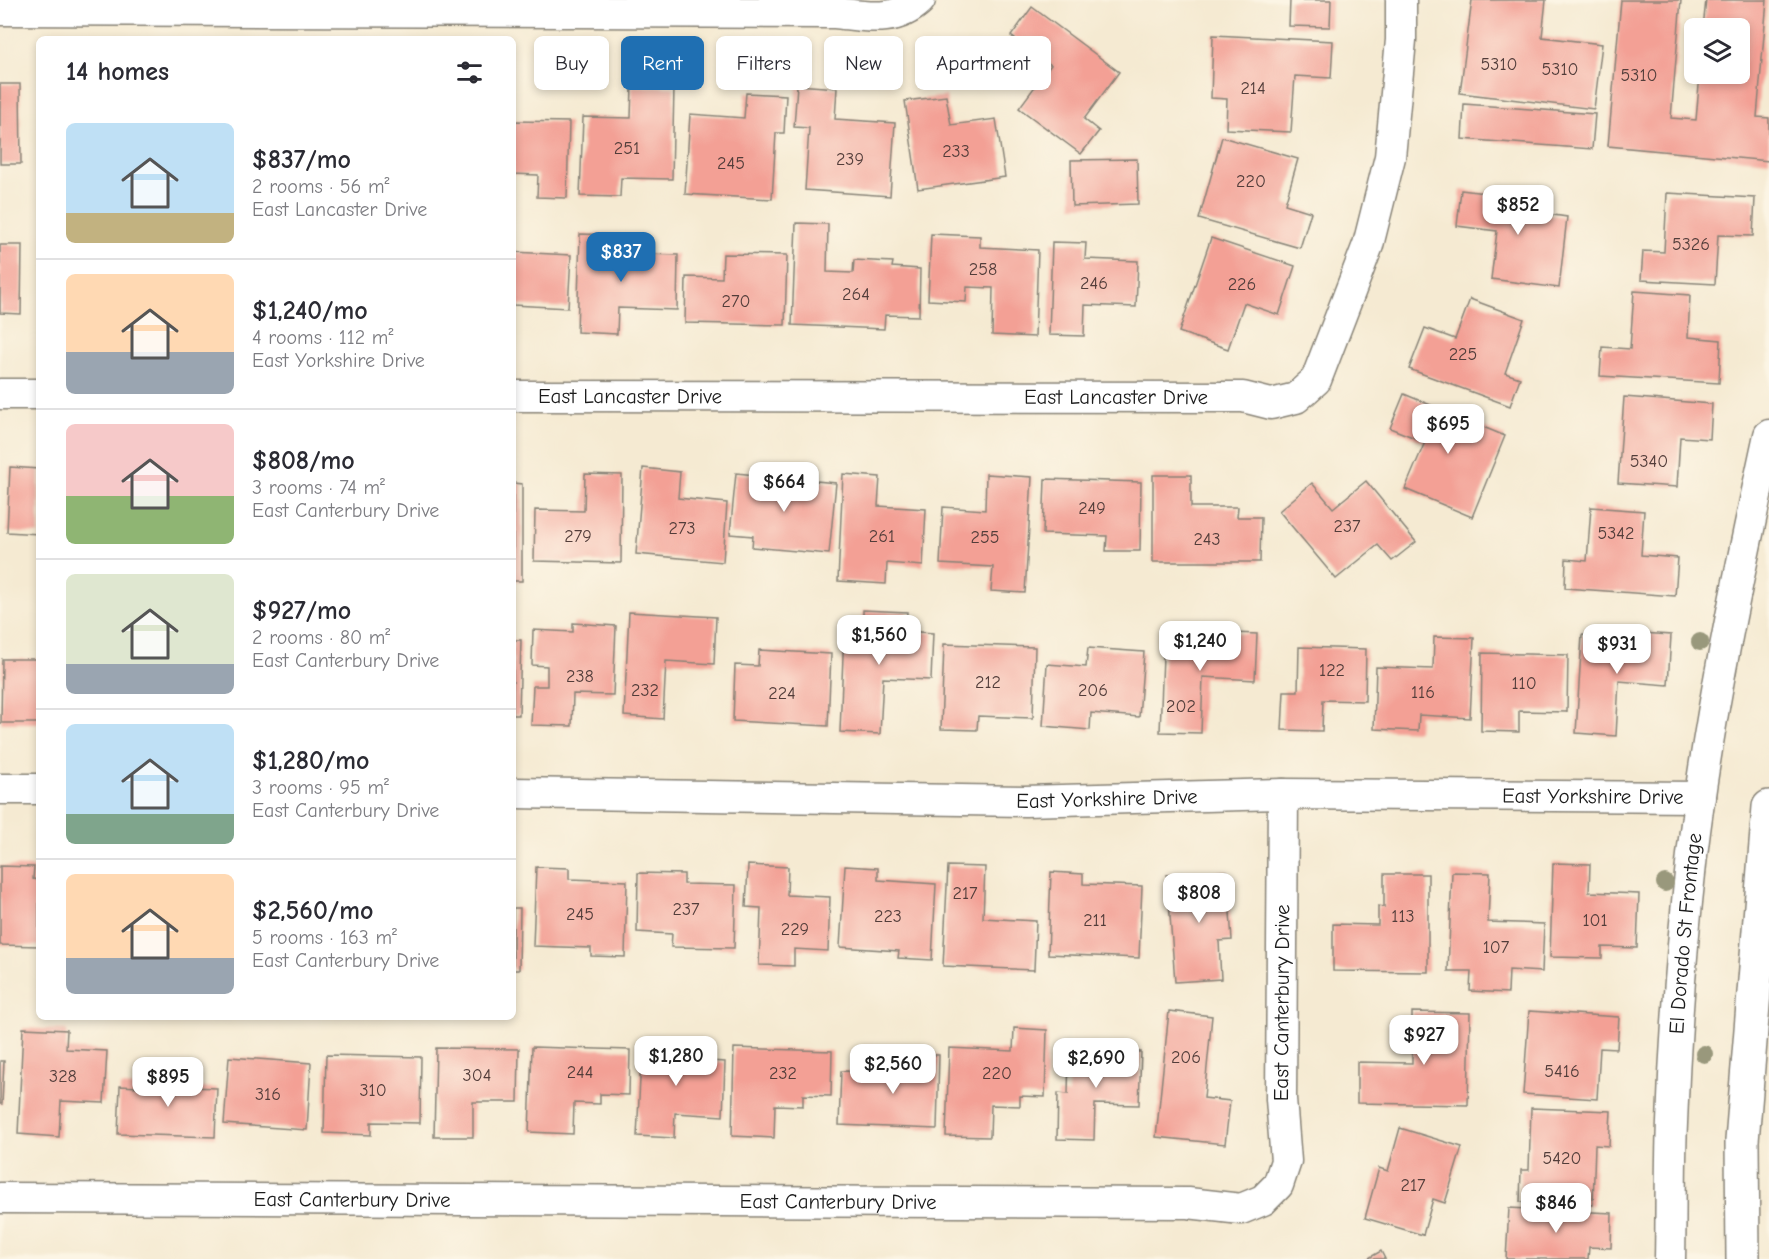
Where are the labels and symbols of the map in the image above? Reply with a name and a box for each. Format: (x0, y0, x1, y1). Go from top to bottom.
house number: 5310 (1481, 54, 1517, 75)
house number: 5310 (1542, 59, 1578, 80)
house number: 5310 (1621, 65, 1657, 86)
house number: 214 (1240, 78, 1266, 99)
house number: 251 (614, 138, 640, 159)
house number: 233 (942, 141, 970, 162)
house number: 239 (836, 149, 864, 170)
house number: 245 (717, 153, 745, 174)
house number: 220 (1236, 171, 1266, 192)
pin: $852 (1482, 185, 1554, 236)
pin: $837 (585, 232, 657, 283)
house number: 5326 (1672, 234, 1710, 255)
house number: 258 (969, 259, 997, 280)
house number: 246 (1080, 273, 1108, 294)
house number: 226 (1228, 274, 1256, 295)
house number: 264 (842, 284, 870, 305)
house number: 270 (722, 291, 750, 312)
house number: 225 (1449, 344, 1477, 365)
street label: East Lancaster Drive (538, 384, 722, 408)
street label: East Lancaster Drive (1024, 385, 1208, 409)
pin: $695 (1412, 404, 1484, 455)
house number: 5340 (1630, 451, 1668, 472)
pin: $664 (748, 462, 820, 513)
house number: 249 (1078, 498, 1106, 519)
house number: 237 (1333, 516, 1361, 537)
house number: 273 (669, 518, 696, 539)
house number: 5342 (1598, 523, 1635, 544)
house number: 279 (564, 526, 592, 547)
house number: 261 (869, 526, 895, 547)
house number: 255 (971, 527, 999, 548)
house number: 243 (1193, 529, 1221, 550)
pin: $1,560 (830, 615, 928, 666)
pin: $1,240 (1151, 621, 1249, 672)
pin: $931 (1581, 624, 1653, 675)
house number: 122 (1319, 660, 1345, 681)
house number: 238 (566, 666, 594, 687)
house number: 212 (975, 672, 1001, 693)
house number: 110 (1511, 673, 1537, 694)
house number: 232 (631, 680, 659, 701)
house number: 206 (1078, 680, 1108, 701)
house number: 116 (1411, 682, 1435, 703)
house number: 224 (768, 683, 796, 704)
house number: 202 (1166, 696, 1196, 717)
street label: East Yorkshire Drive (1016, 784, 1198, 813)
street label: East Yorkshire Drive (1502, 784, 1684, 809)
street label: El Dorado St Frontage (1664, 831, 1707, 1035)
pin: $808 (1163, 873, 1235, 924)
house number: 217 (952, 883, 978, 904)
house number: 237 (672, 899, 700, 920)
house number: 245 (566, 904, 594, 925)
street label: East Canterbury Drive (1269, 904, 1294, 1101)
house number: 223 (874, 906, 902, 927)
house number: 113 (1391, 906, 1415, 927)
house number: 211 (1083, 910, 1107, 931)
house number: 101 (1582, 910, 1608, 931)
house number: 229 (781, 919, 809, 940)
house number: 107 (1483, 937, 1510, 958)
pin: $927 (1388, 1015, 1460, 1066)
pin: $1,280 (627, 1036, 725, 1087)
pin: $2,690 (1047, 1038, 1145, 1089)
pin: $2,560 (844, 1044, 942, 1095)
house number: 206 (1171, 1047, 1201, 1068)
pin: $895 (132, 1057, 204, 1108)
house number: 5416 (1544, 1061, 1580, 1082)
house number: 244 (567, 1062, 593, 1083)
house number: 232 (769, 1063, 797, 1084)
house number: 220 (982, 1063, 1012, 1084)
house number: 304 (463, 1065, 491, 1086)
house number: 328 (49, 1066, 77, 1087)
house number: 310 (359, 1080, 387, 1101)
house number: 316 (255, 1084, 281, 1105)
house number: 5420 (1543, 1148, 1581, 1169)
house number: 217 (1400, 1175, 1426, 1196)
pin: $846 (1520, 1183, 1592, 1234)
street label: East Canterbury Drive (253, 1187, 451, 1212)
street label: East Canterbury Drive (739, 1189, 937, 1214)

